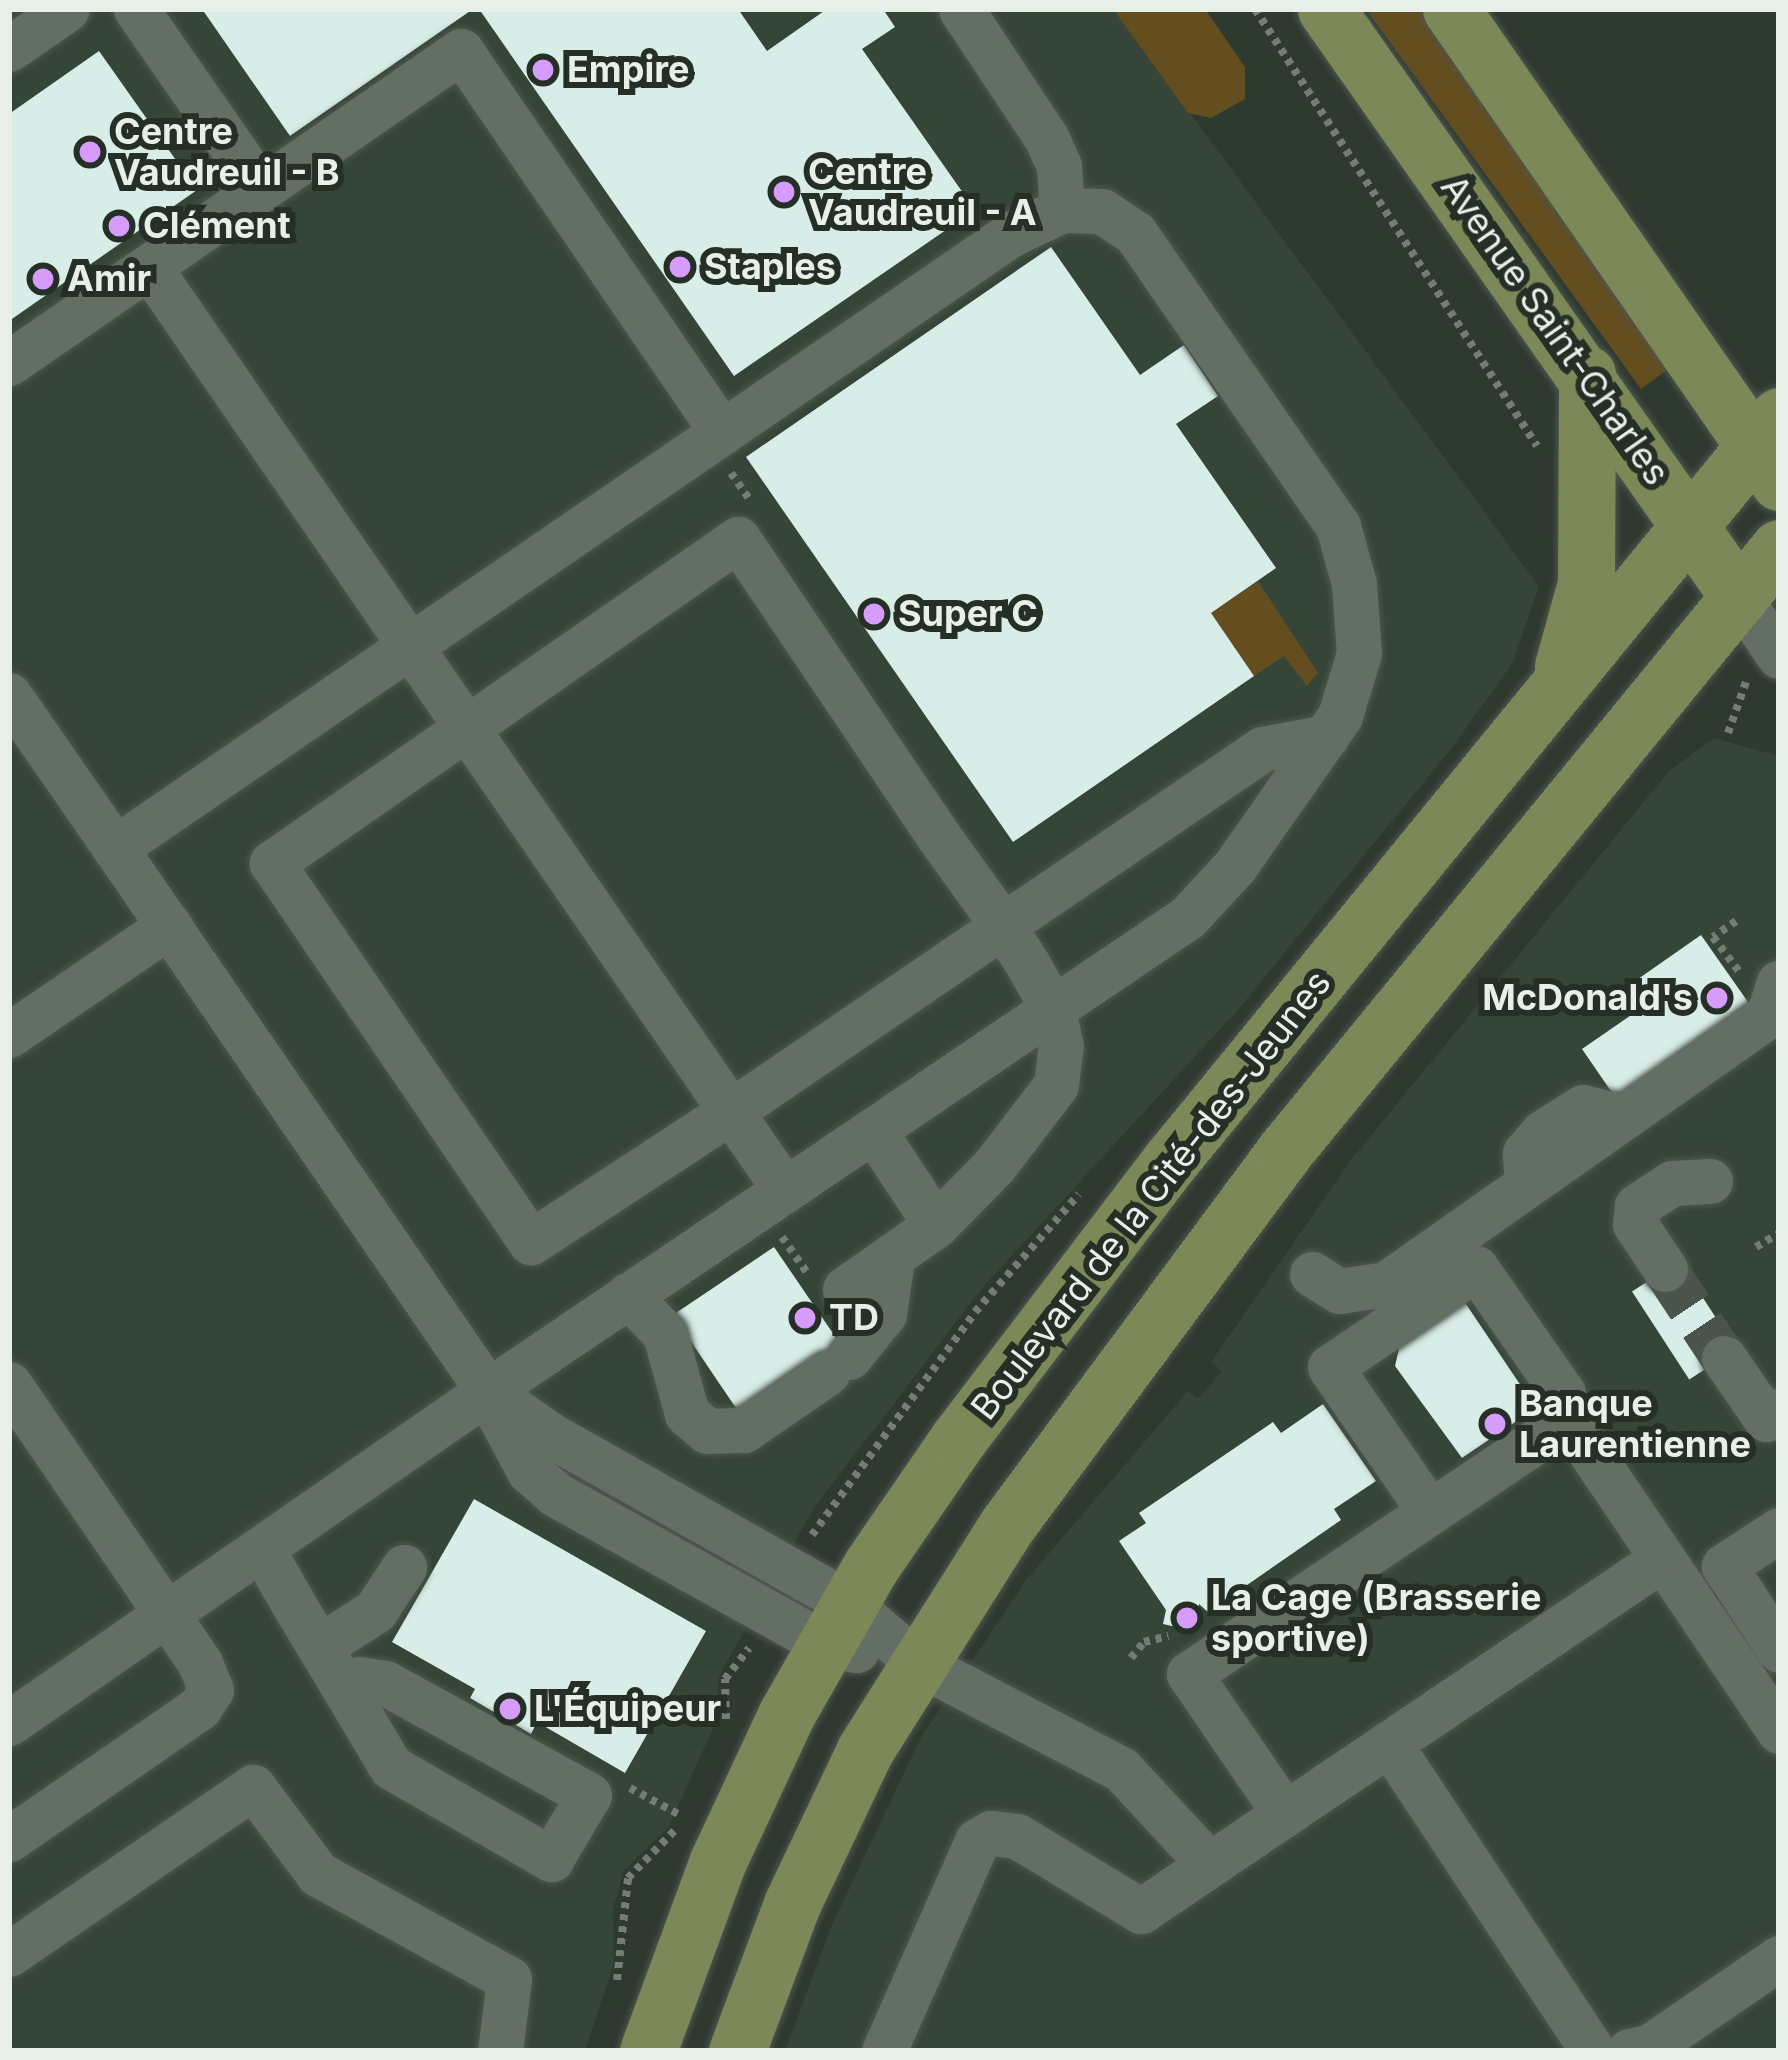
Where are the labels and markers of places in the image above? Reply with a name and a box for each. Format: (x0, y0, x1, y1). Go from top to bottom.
place label: Empire (567, 48, 689, 92)
marker: Empire (530, 57, 556, 83)
place label: Centre Vaudreuil - B (114, 109, 340, 194)
marker: Centre Vaudreuil - B (77, 139, 103, 165)
place label: Centre Vaudreuil - A (808, 149, 1037, 234)
marker: Centre Vaudreuil - A (771, 179, 797, 205)
place label: Clément (143, 204, 291, 248)
marker: Clément (106, 213, 132, 239)
place label: Staples (704, 245, 836, 289)
marker: Staples (667, 254, 693, 280)
place label: Amir (67, 257, 151, 301)
marker: Amir (30, 266, 56, 292)
place label: Super C (898, 592, 1038, 636)
marker: Super C (861, 601, 887, 627)
place label: McDonald's (1482, 976, 1693, 1020)
marker: McDonald's (1704, 985, 1730, 1011)
place label: TD (829, 1296, 879, 1340)
marker: TD (792, 1305, 818, 1331)
place label: Banque Laurentienne (1519, 1381, 1751, 1466)
marker: Banque Laurentienne (1482, 1411, 1508, 1437)
place label: La Cage (Brasserie sportive) (1211, 1575, 1541, 1660)
marker: La Cage (Brasserie sportive) (1174, 1605, 1200, 1631)
place label: L'Équipeur (534, 1687, 721, 1731)
marker: L'Équipeur (497, 1696, 523, 1722)

